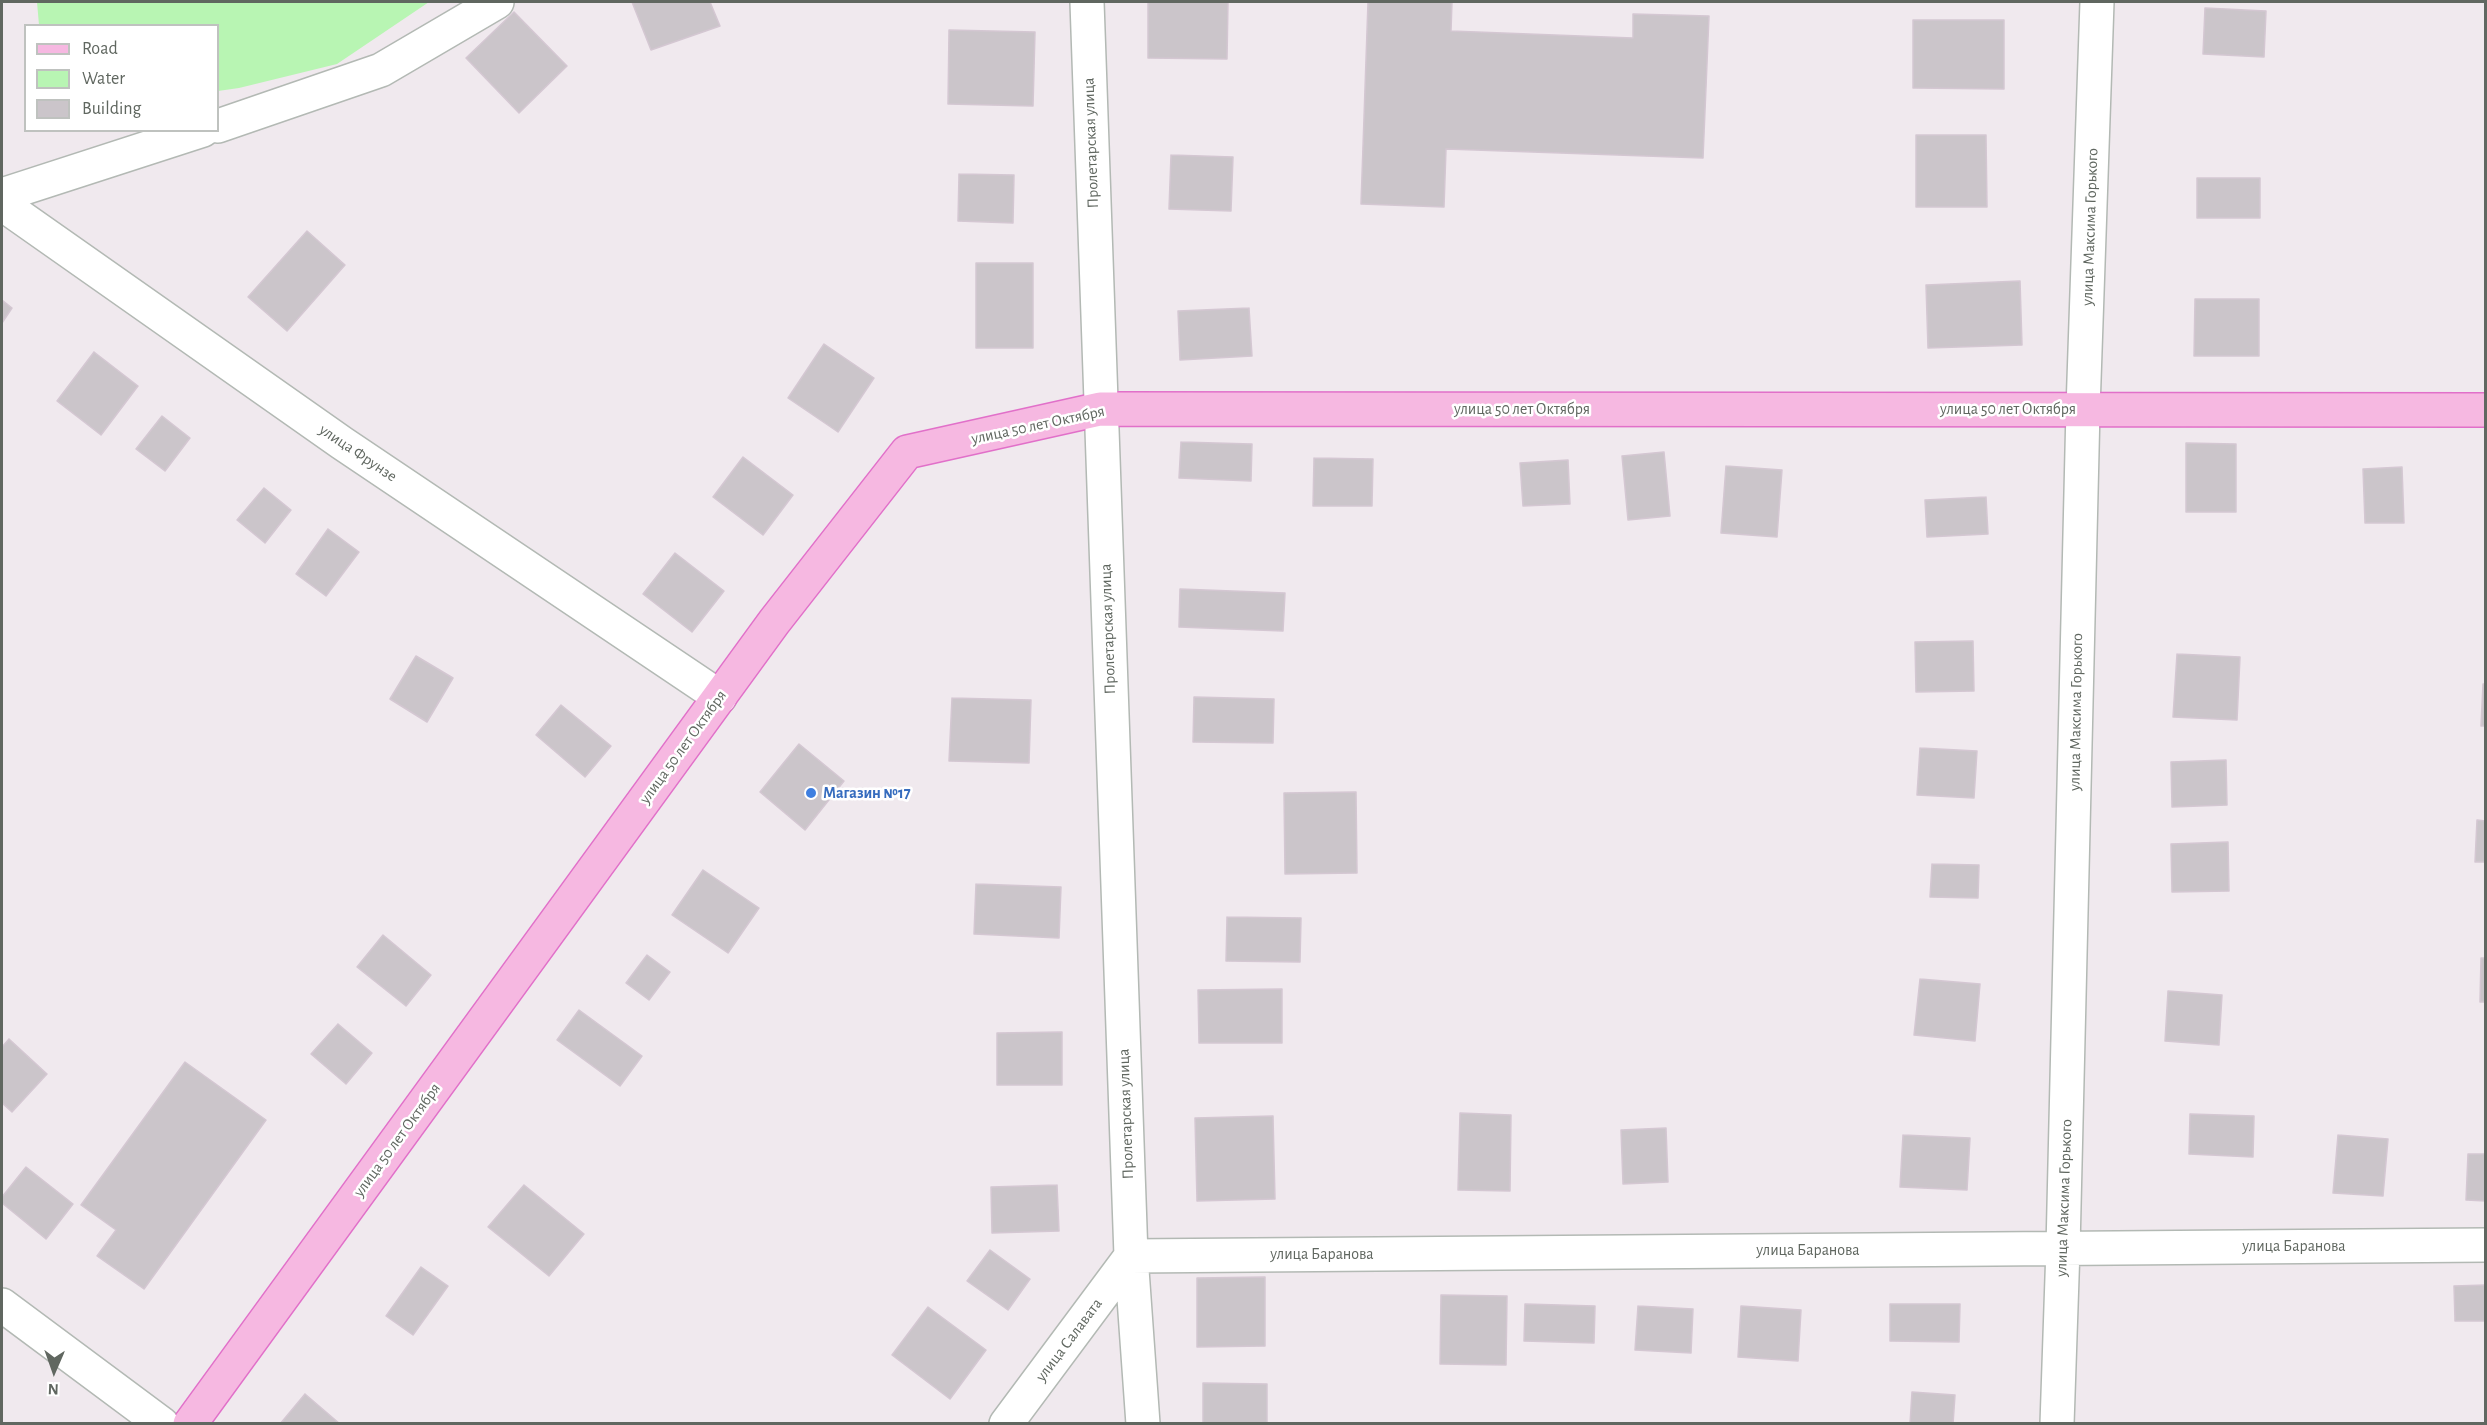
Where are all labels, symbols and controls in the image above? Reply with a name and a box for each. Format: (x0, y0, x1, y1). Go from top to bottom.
legend (24, 24, 219, 132)
text: Road (82, 40, 118, 58)
text: Water (82, 70, 125, 88)
street label: Пролетарская улица (1079, 77, 1103, 209)
text: Building (82, 100, 141, 118)
street label: улица Максима Горького (2078, 148, 2102, 306)
street label: улица 50 лет Октября (1454, 399, 1590, 419)
street label: улица 50 лет Октября (1940, 399, 2076, 419)
street label: улица 50 лет Октября (970, 401, 1106, 449)
street label: улица Фрунзе (315, 420, 401, 486)
street label: Пролетарская улица (1096, 563, 1120, 695)
street label: улица Максима Горького (2065, 633, 2087, 791)
street label: улица 50 лет Октября (635, 686, 731, 808)
place label: Магазин №17 (823, 783, 911, 803)
marker: Магазин №17 (804, 786, 818, 800)
street label: Пролетарская улица (1114, 1048, 1138, 1180)
street label: улица 50 лет Октября (349, 1079, 445, 1201)
street label: улица Максима Горького (2052, 1119, 2076, 1277)
street label: улица Баранова (2242, 1236, 2346, 1256)
street label: улица Баранова (1756, 1240, 1860, 1260)
street label: улица Баранова (1270, 1244, 1374, 1264)
street label: улица Салавата (1031, 1295, 1107, 1385)
north arrow (24, 1341, 84, 1401)
text: N (48, 1381, 59, 1397)

